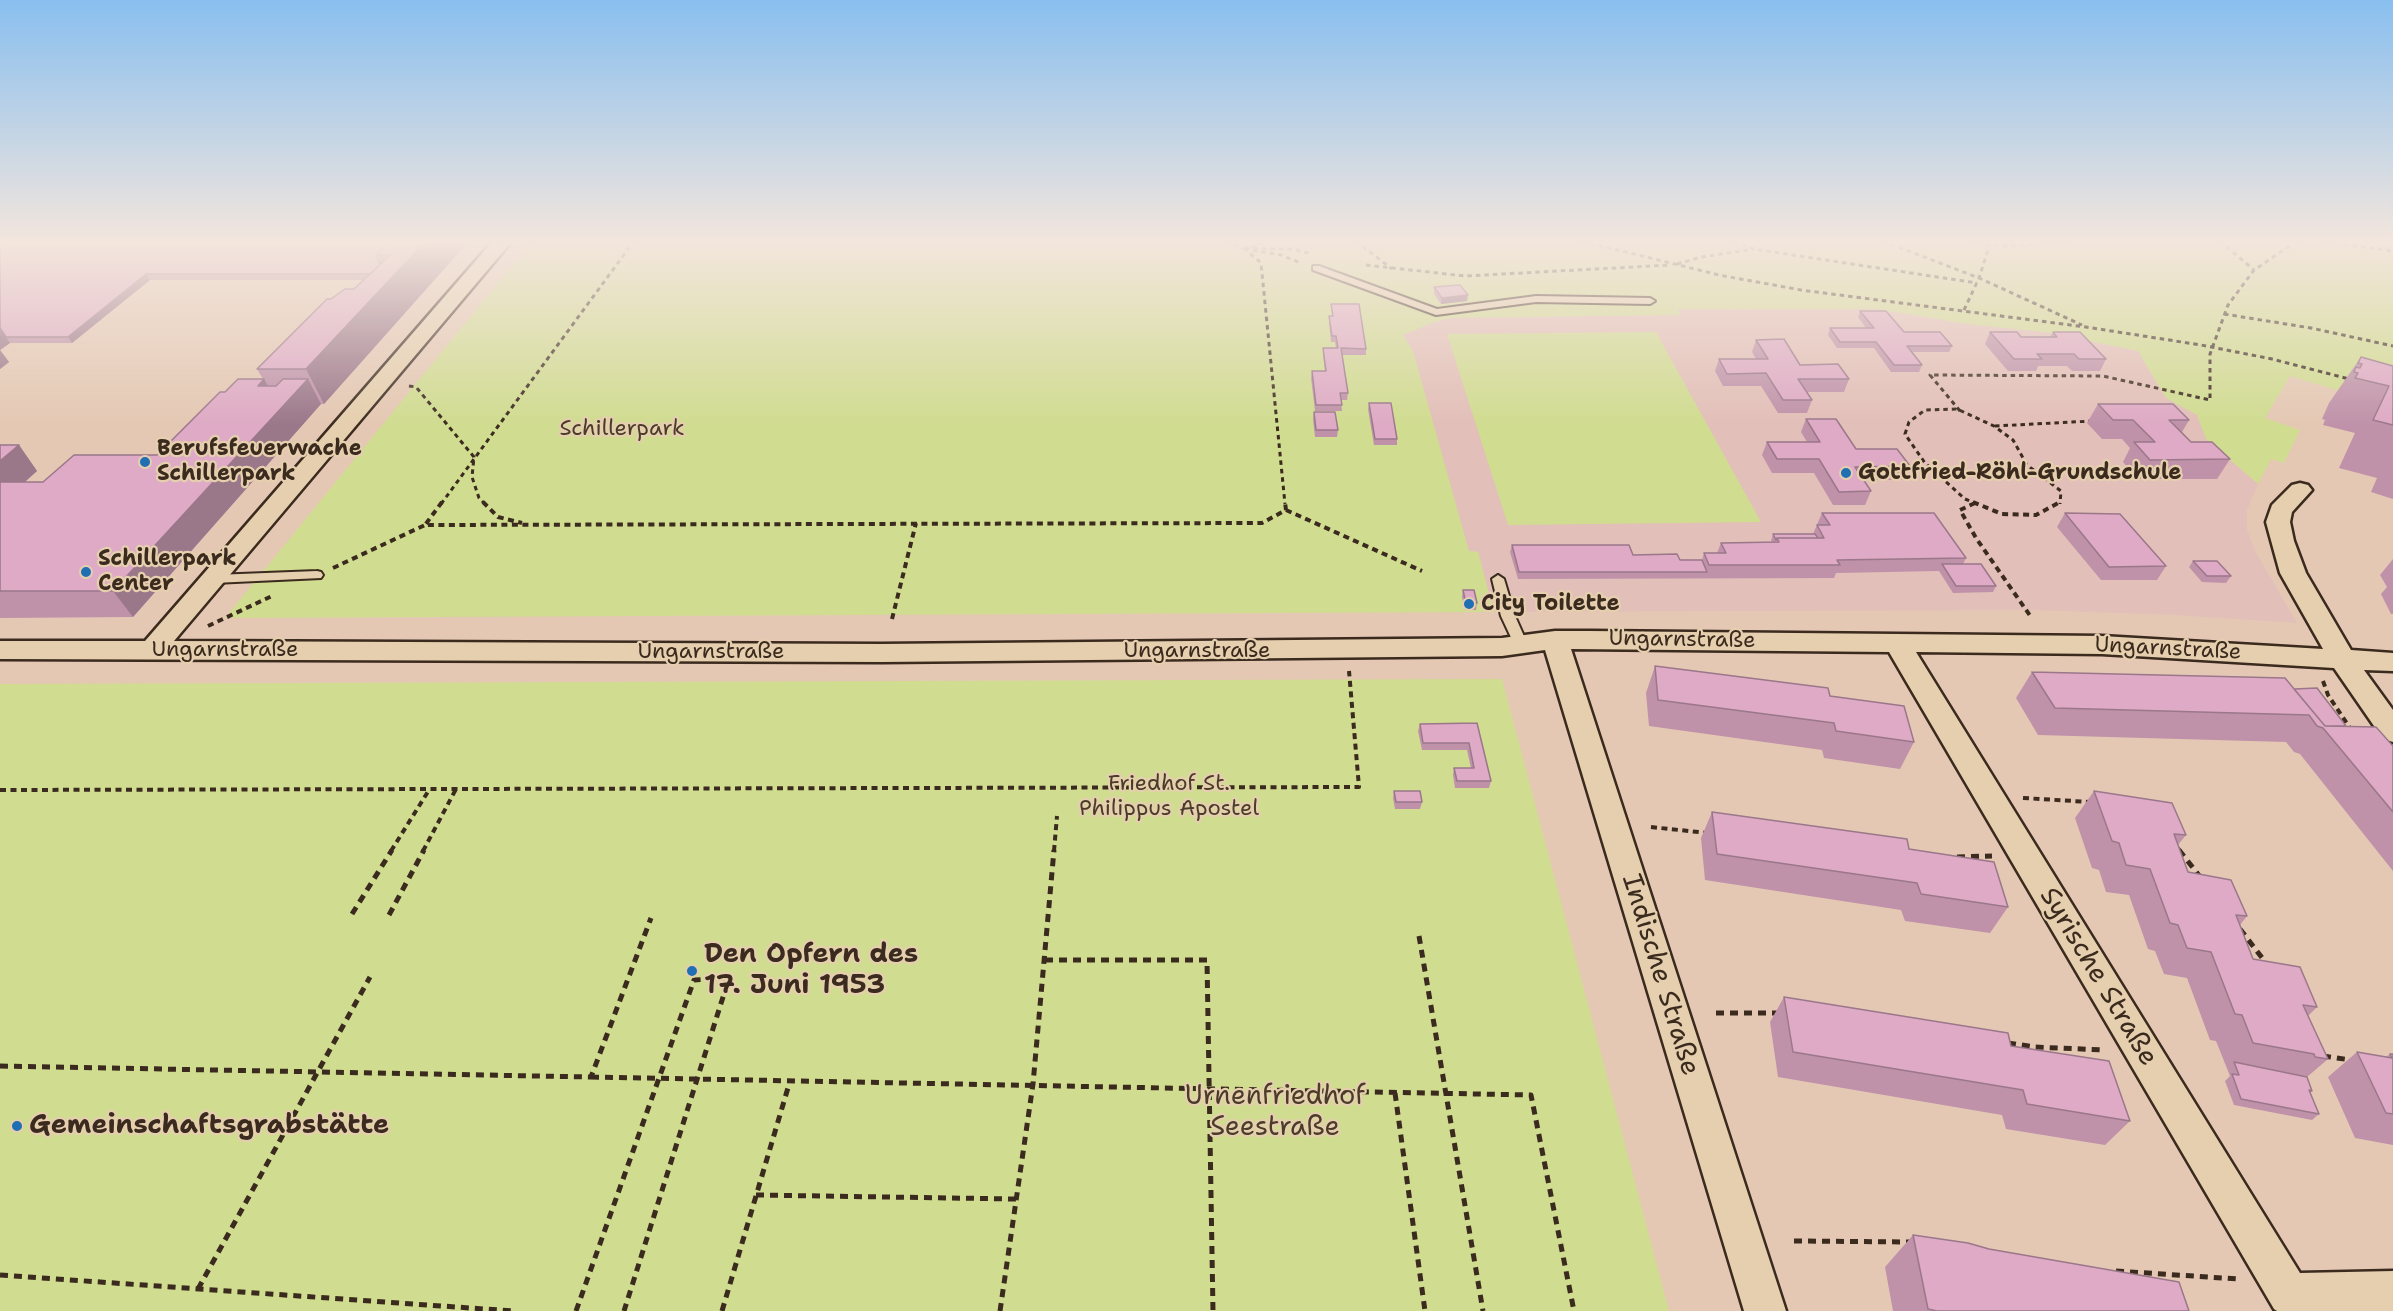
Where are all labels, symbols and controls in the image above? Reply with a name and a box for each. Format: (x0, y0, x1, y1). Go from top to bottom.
park label: Schillerpark (559, 416, 685, 442)
place label: Berufsfeuerwache Schillerpark (157, 436, 362, 488)
marker: Berufsfeuerwache Schillerpark (138, 455, 152, 469)
place label: Gottfried-Röhl-Grundschule (1858, 460, 2182, 486)
marker: Gottfried-Röhl-Grundschule (1839, 466, 1853, 480)
place label: Schillerpark Center (98, 546, 237, 598)
marker: Schillerpark Center (79, 565, 93, 579)
place label: City Toilette (1481, 591, 1620, 617)
marker: City Toilette (1462, 597, 1476, 611)
street label: Ungarnstraße (1608, 626, 1756, 654)
street label: Ungarnstraße (2094, 632, 2242, 666)
street label: Ungarnstraße (152, 637, 298, 663)
street label: Ungarnstraße (1124, 638, 1270, 664)
street label: Ungarnstraße (638, 639, 784, 665)
park label: Friedhof St. Philippus Apostel (1079, 771, 1259, 822)
street label: Indische Straße (1614, 870, 1706, 1080)
street label: Syrische Straße (2032, 882, 2164, 1072)
place label: Den Opfern des 17. Juni 1953 (704, 939, 918, 1002)
marker: Den Opfern des 17. Juni 1953 (685, 964, 699, 978)
park label: Urnenfriedhof Seestraße (1185, 1081, 1365, 1144)
place label: Gemeinschaftsgrabstätte (29, 1110, 389, 1142)
marker: Gemeinschaftsgrabstätte (10, 1119, 24, 1133)

